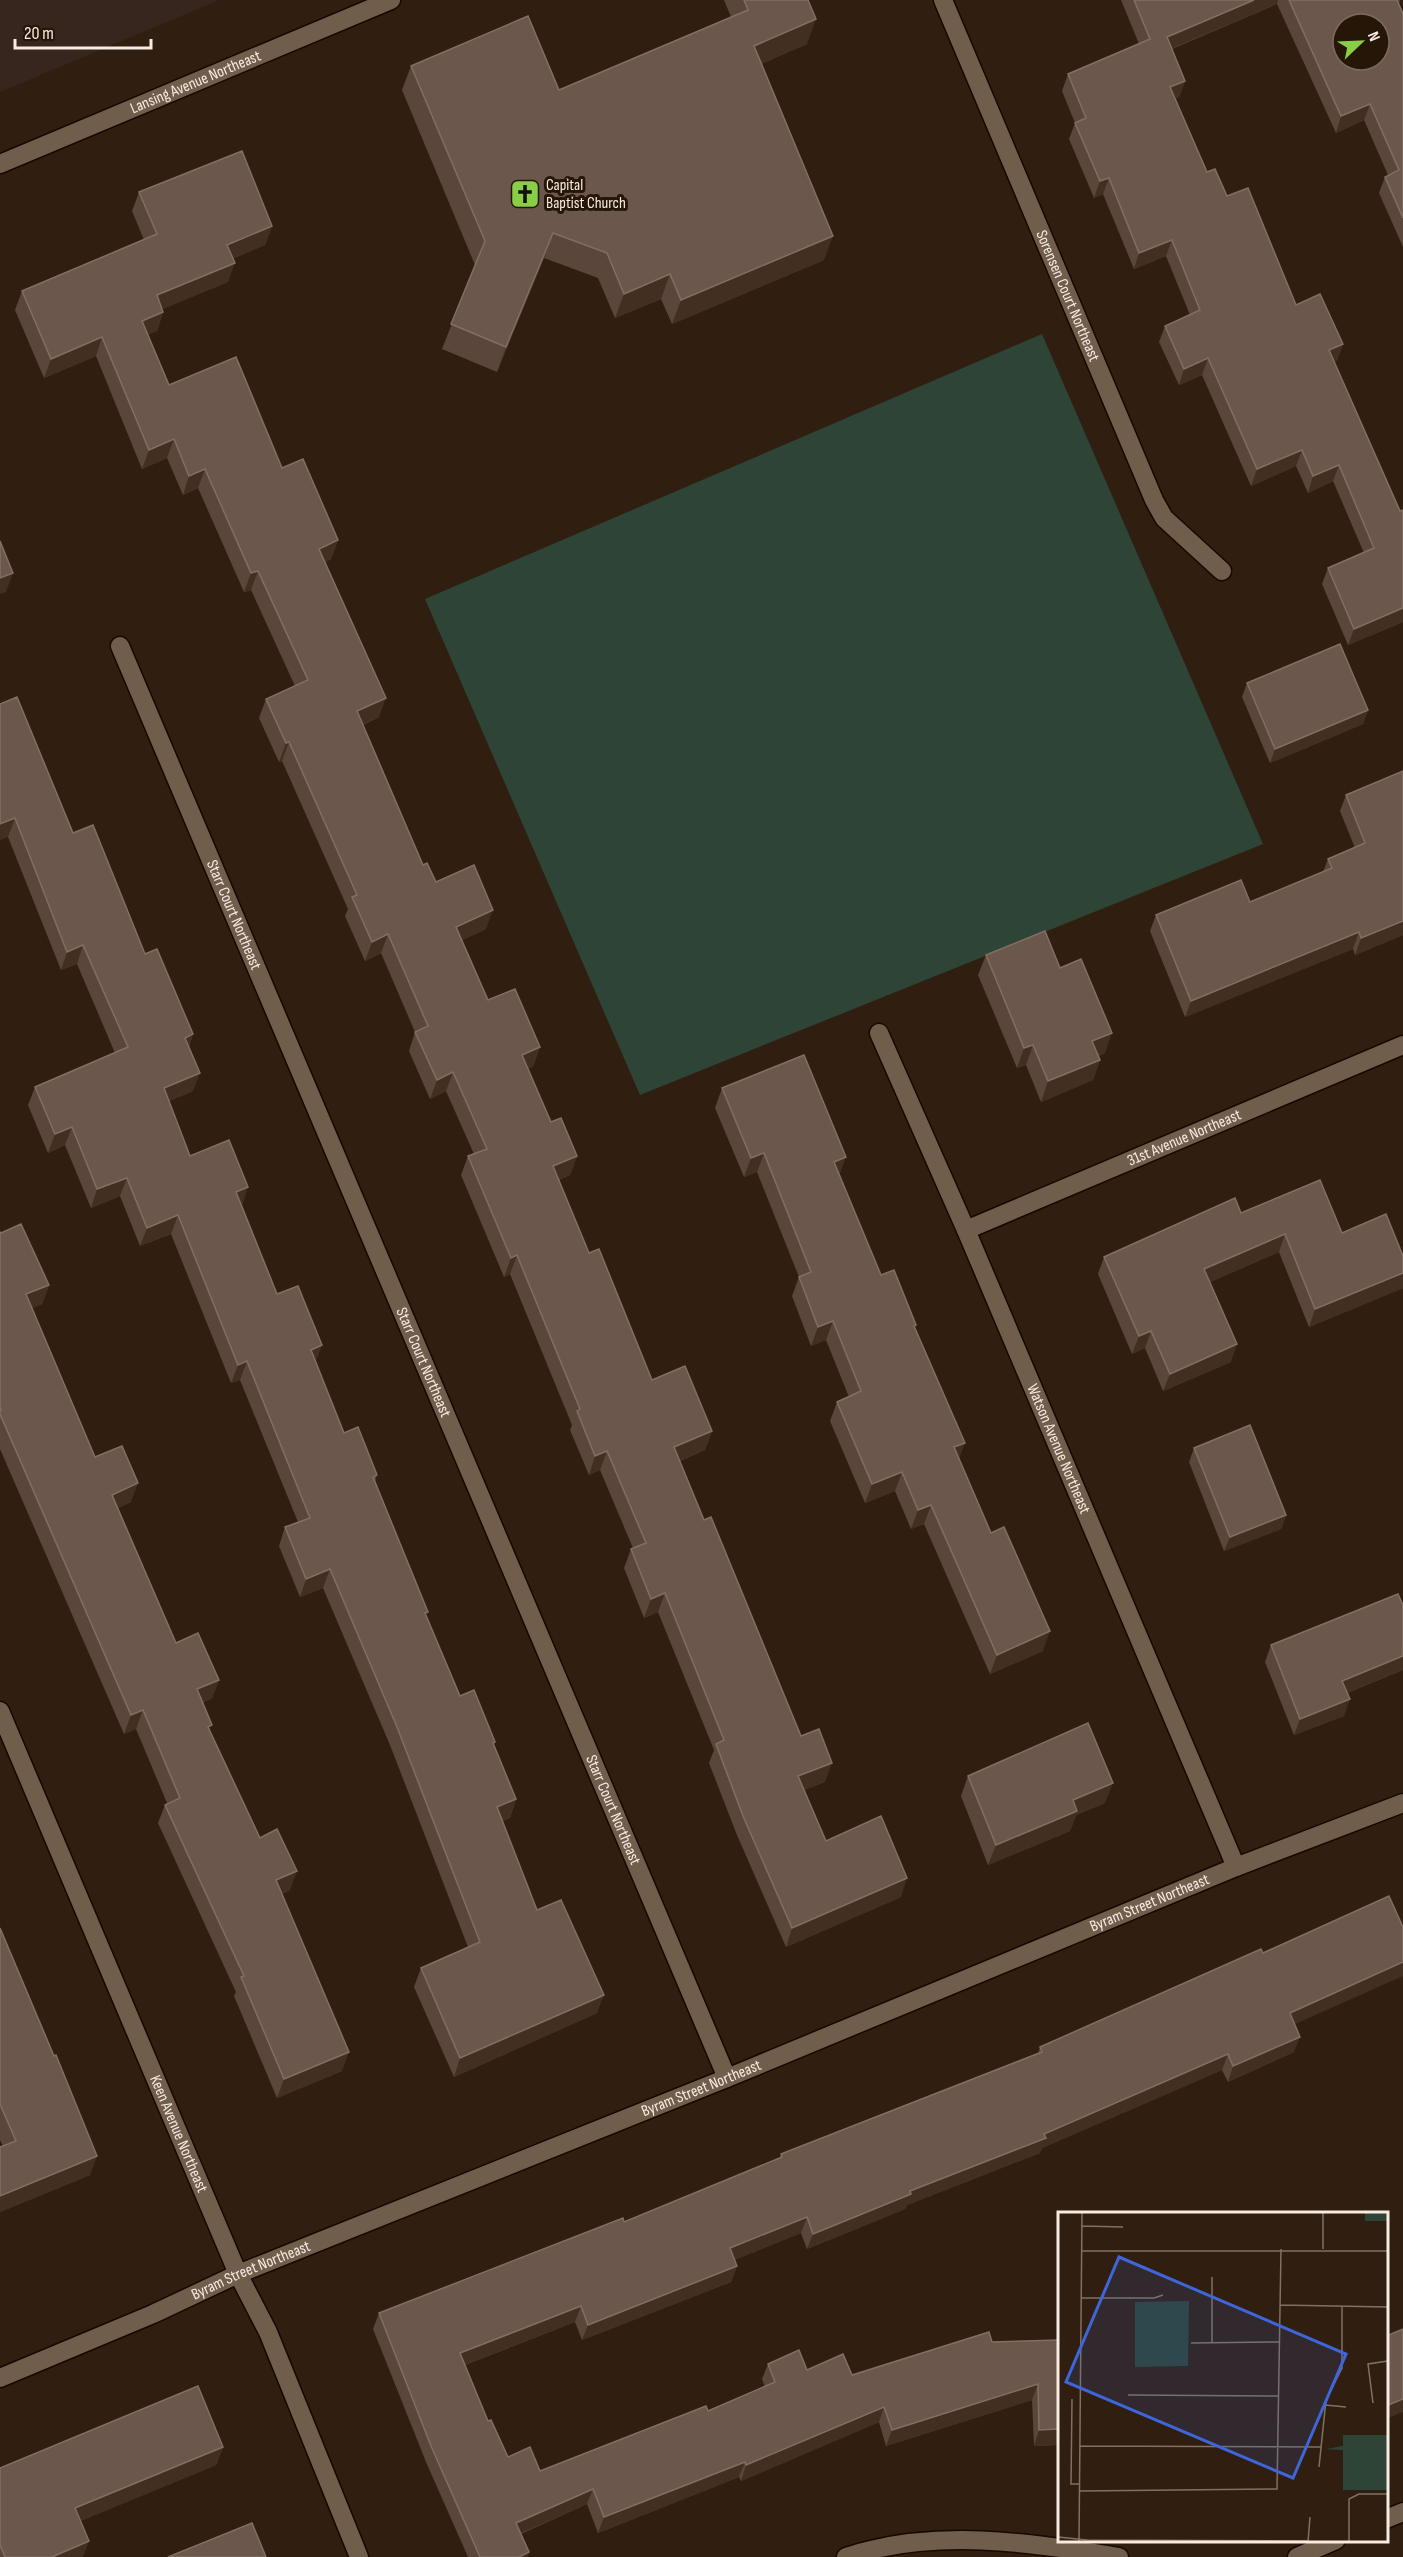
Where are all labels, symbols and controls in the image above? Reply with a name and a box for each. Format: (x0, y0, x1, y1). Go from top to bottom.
scale bar (15, 12, 152, 50)
north arrow (1331, 12, 1391, 72)
text: 20 m (24, 23, 54, 44)
text: N (1363, 29, 1384, 44)
street label: Lansing Avenue Northeast (127, 46, 264, 118)
place label: Capital Baptist Church (546, 176, 626, 213)
church icon: Capital Baptist Church (509, 178, 541, 210)
street label: Sorensen Court Northeast (1032, 227, 1104, 364)
street label: Starr Court Northeast (202, 857, 266, 973)
street label: 31st Avenue Northeast (1124, 1105, 1244, 1170)
street label: Starr Court Northeast (392, 1305, 455, 1420)
street label: Watson Avenue Northeast (1023, 1381, 1095, 1517)
street label: Starr Court Northeast (582, 1752, 645, 1868)
street label: Byram Street Northeast (1087, 1870, 1212, 1936)
street label: Byram Street Northeast (639, 2055, 764, 2121)
street label: Keen Avenue Northeast (146, 2072, 212, 2195)
inset map (1058, 2212, 1388, 2542)
street label: Byram Street Northeast (188, 2237, 313, 2304)

